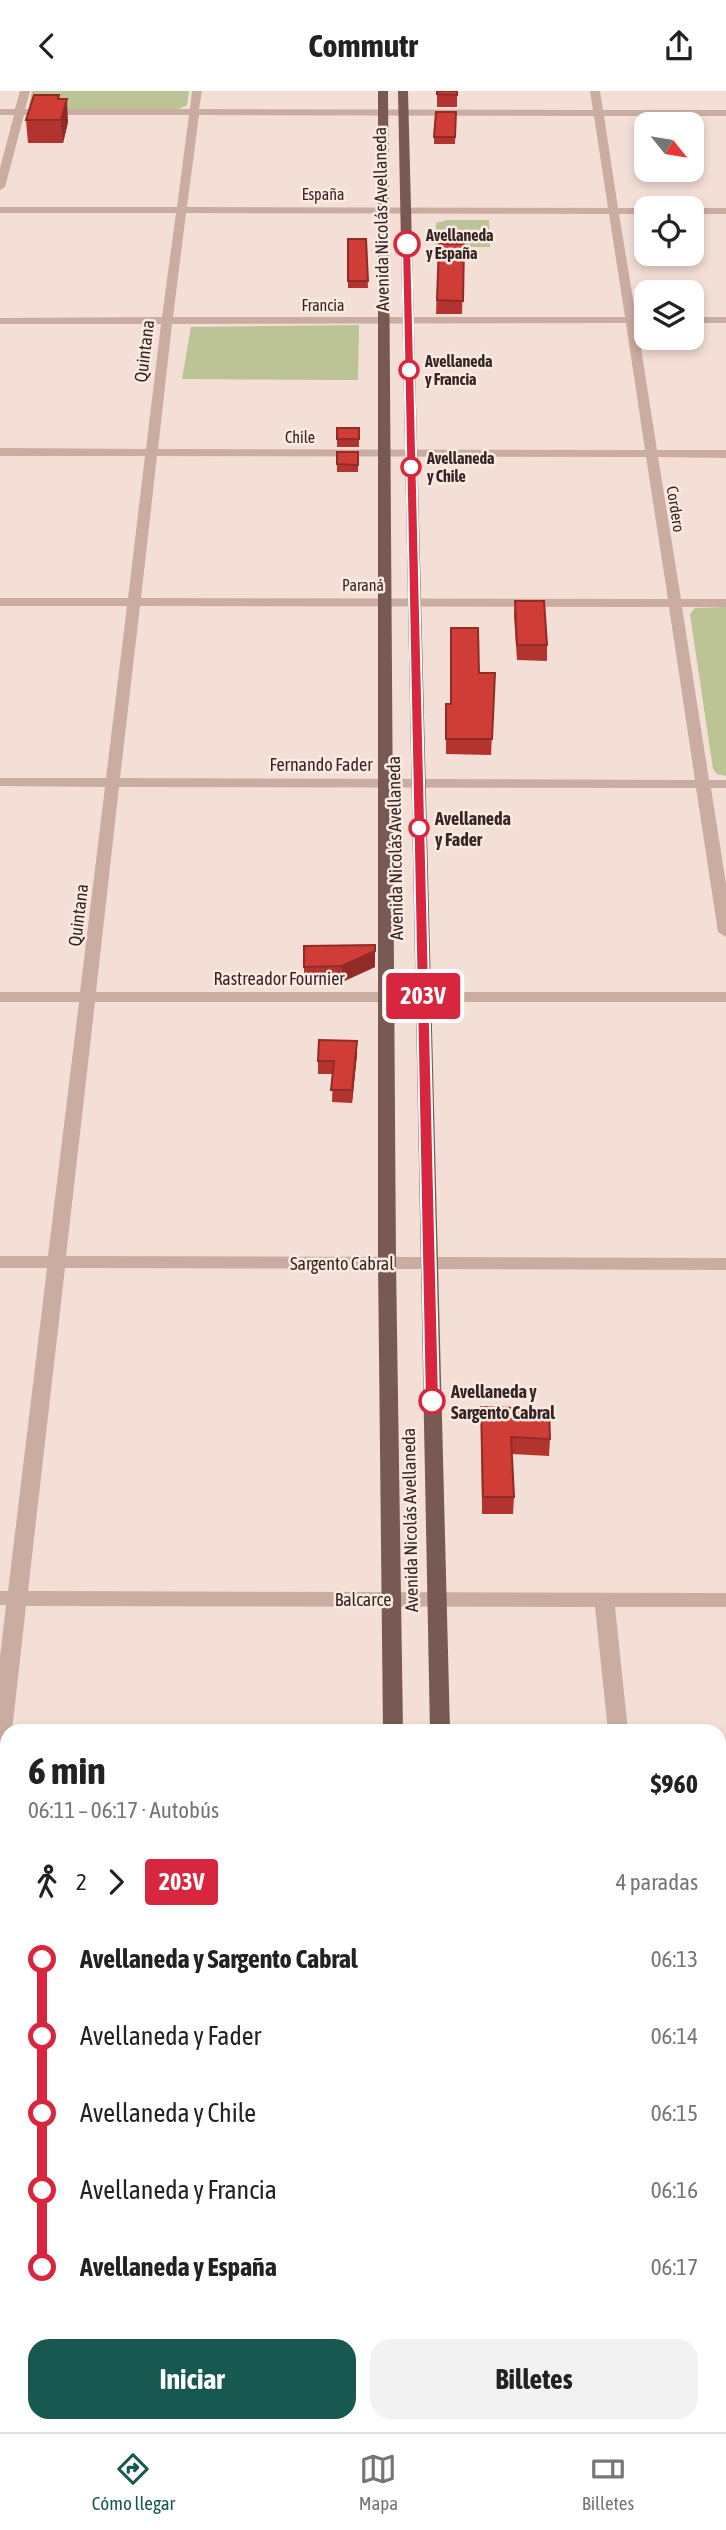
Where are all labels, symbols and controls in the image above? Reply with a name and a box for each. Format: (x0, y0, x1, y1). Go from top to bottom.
icon: back (28, 27, 66, 65)
text: Commutr (308, 27, 418, 64)
icon: share (660, 27, 698, 65)
north arrow (634, 112, 704, 182)
map controls (634, 112, 704, 350)
street label: Avenida Nicolás Avellaneda (369, 127, 393, 311)
street label: España (302, 185, 344, 204)
button: locate (634, 196, 704, 266)
place label: Avellaneda y España (425, 226, 493, 262)
marker: Avellaneda y España (394, 231, 420, 257)
button: layers (634, 280, 704, 350)
street label: Francia (302, 296, 344, 314)
street label: Quintana (130, 319, 158, 383)
place label: Avellaneda y Francia (424, 352, 492, 388)
marker: Avellaneda y Francia (399, 360, 419, 380)
street label: Chile (285, 428, 315, 446)
place label: Avellaneda y Chile (426, 449, 494, 485)
marker: Avellaneda y Chile (401, 457, 421, 477)
street label: Cordero (663, 485, 689, 533)
street label: Paraná (342, 576, 384, 594)
street label: Fernando Fader (270, 754, 373, 775)
street label: Avenida Nicolás Avellaneda (383, 756, 407, 940)
place label: Avellaneda y Fader (434, 808, 511, 850)
marker: Avellaneda y Fader (409, 818, 429, 838)
street label: Quintana (64, 883, 92, 947)
street label: Rastreador Fournier (213, 968, 345, 989)
line badge: 203V (374, 973, 472, 1019)
text: 203V (400, 982, 446, 1009)
street label: Sargento Cabral (290, 1253, 394, 1274)
place label: Avellaneda y Sargento Cabral (450, 1381, 555, 1423)
marker: Avellaneda y Sargento Cabral (419, 1388, 445, 1414)
street label: Avenida Nicolás Avellaneda (398, 1428, 422, 1612)
street label: Balcarce (335, 1589, 391, 1610)
text: 6 min (28, 1749, 106, 1792)
text: $960 (650, 1769, 698, 1799)
text: 06:11 – 06:17 · Autobús (28, 1797, 219, 1823)
icon: walk (28, 1863, 66, 1901)
icon: forward (97, 1863, 135, 1901)
text: 203V (159, 1868, 204, 1895)
text: 2 (76, 1869, 87, 1895)
text: 4 paradas (616, 1869, 698, 1895)
text: Avellaneda y Sargento Cabral (80, 1944, 358, 1974)
text: 06:13 (651, 1946, 698, 1972)
text: Avellaneda y Fader (80, 2021, 261, 2051)
text: 06:14 (651, 2023, 698, 2049)
text: Avellaneda y Chile (80, 2098, 256, 2128)
text: 06:15 (651, 2100, 698, 2126)
text: Avellaneda y Francia (80, 2175, 277, 2205)
text: 06:16 (651, 2177, 698, 2203)
text: Avellaneda y España (80, 2252, 277, 2282)
text: 06:17 (651, 2254, 698, 2280)
button: Iniciar (28, 2339, 356, 2419)
button: Billetes (370, 2339, 698, 2419)
tab: Cómo llegar (92, 2450, 175, 2514)
tab: Mapa (359, 2450, 398, 2514)
tab: Billetes (582, 2450, 634, 2514)

